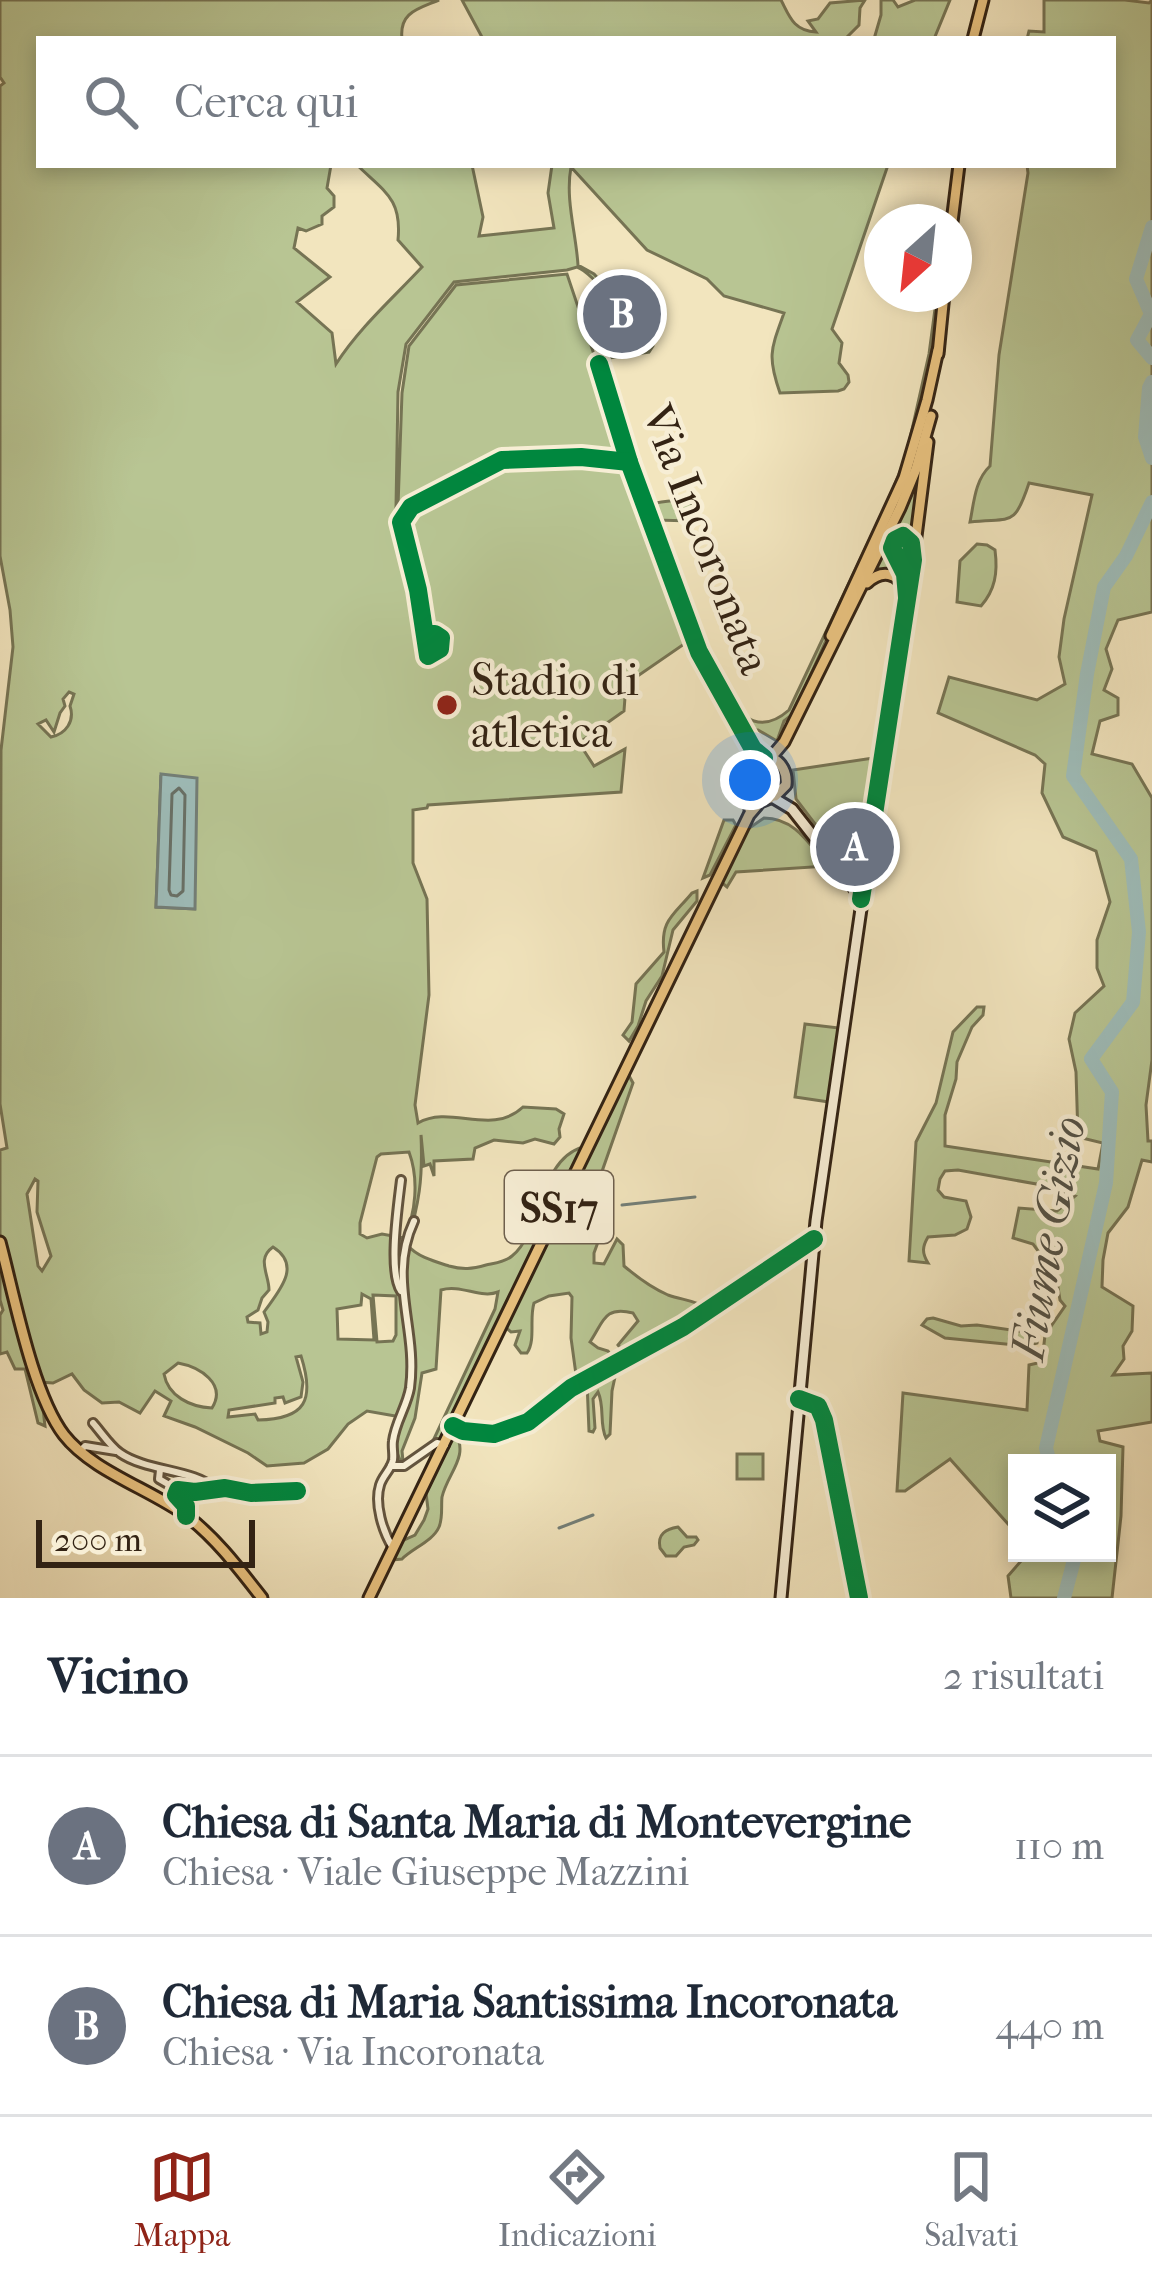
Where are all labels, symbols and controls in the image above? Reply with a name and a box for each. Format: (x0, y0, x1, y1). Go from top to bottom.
search box (36, 36, 1116, 168)
icon: search (78, 69, 144, 135)
text: Cerca qui (174, 76, 358, 129)
north arrow (864, 204, 972, 312)
pin: B (583, 269, 661, 359)
street label: Via Incoronata (630, 397, 782, 683)
place label: Stadio di atletica (471, 654, 639, 759)
marker: Stadio di atletica (434, 692, 460, 718)
your location (720, 750, 780, 810)
pin: A (816, 802, 894, 892)
water label: Fiume Gizio (999, 1112, 1097, 1366)
road number: SS17 (505, 1171, 613, 1243)
map controls (1008, 1454, 1116, 1562)
button: layers (1008, 1454, 1116, 1562)
scale bar (36, 1514, 255, 1567)
text: 200 m (54, 1521, 142, 1560)
text: Vicino (48, 1646, 189, 1706)
text: 2 risultati (943, 1653, 1104, 1699)
text: Chiesa di Santa Maria di Montevergine (162, 1796, 911, 1849)
text: A (74, 1823, 100, 1869)
text: 110 m (1014, 1823, 1104, 1869)
text: Chiesa · Viale Giuseppe Mazzini (162, 1849, 689, 1895)
text: Chiesa di Maria Santissima Incoronata (162, 1976, 897, 2029)
text: B (74, 2003, 100, 2049)
text: 440 m (995, 2003, 1104, 2049)
text: Chiesa · Via Incoronata (162, 2029, 544, 2075)
tab: Mappa (134, 2144, 230, 2255)
tab: Indicazioni (498, 2144, 657, 2255)
tab: Salvati (924, 2144, 1018, 2255)

